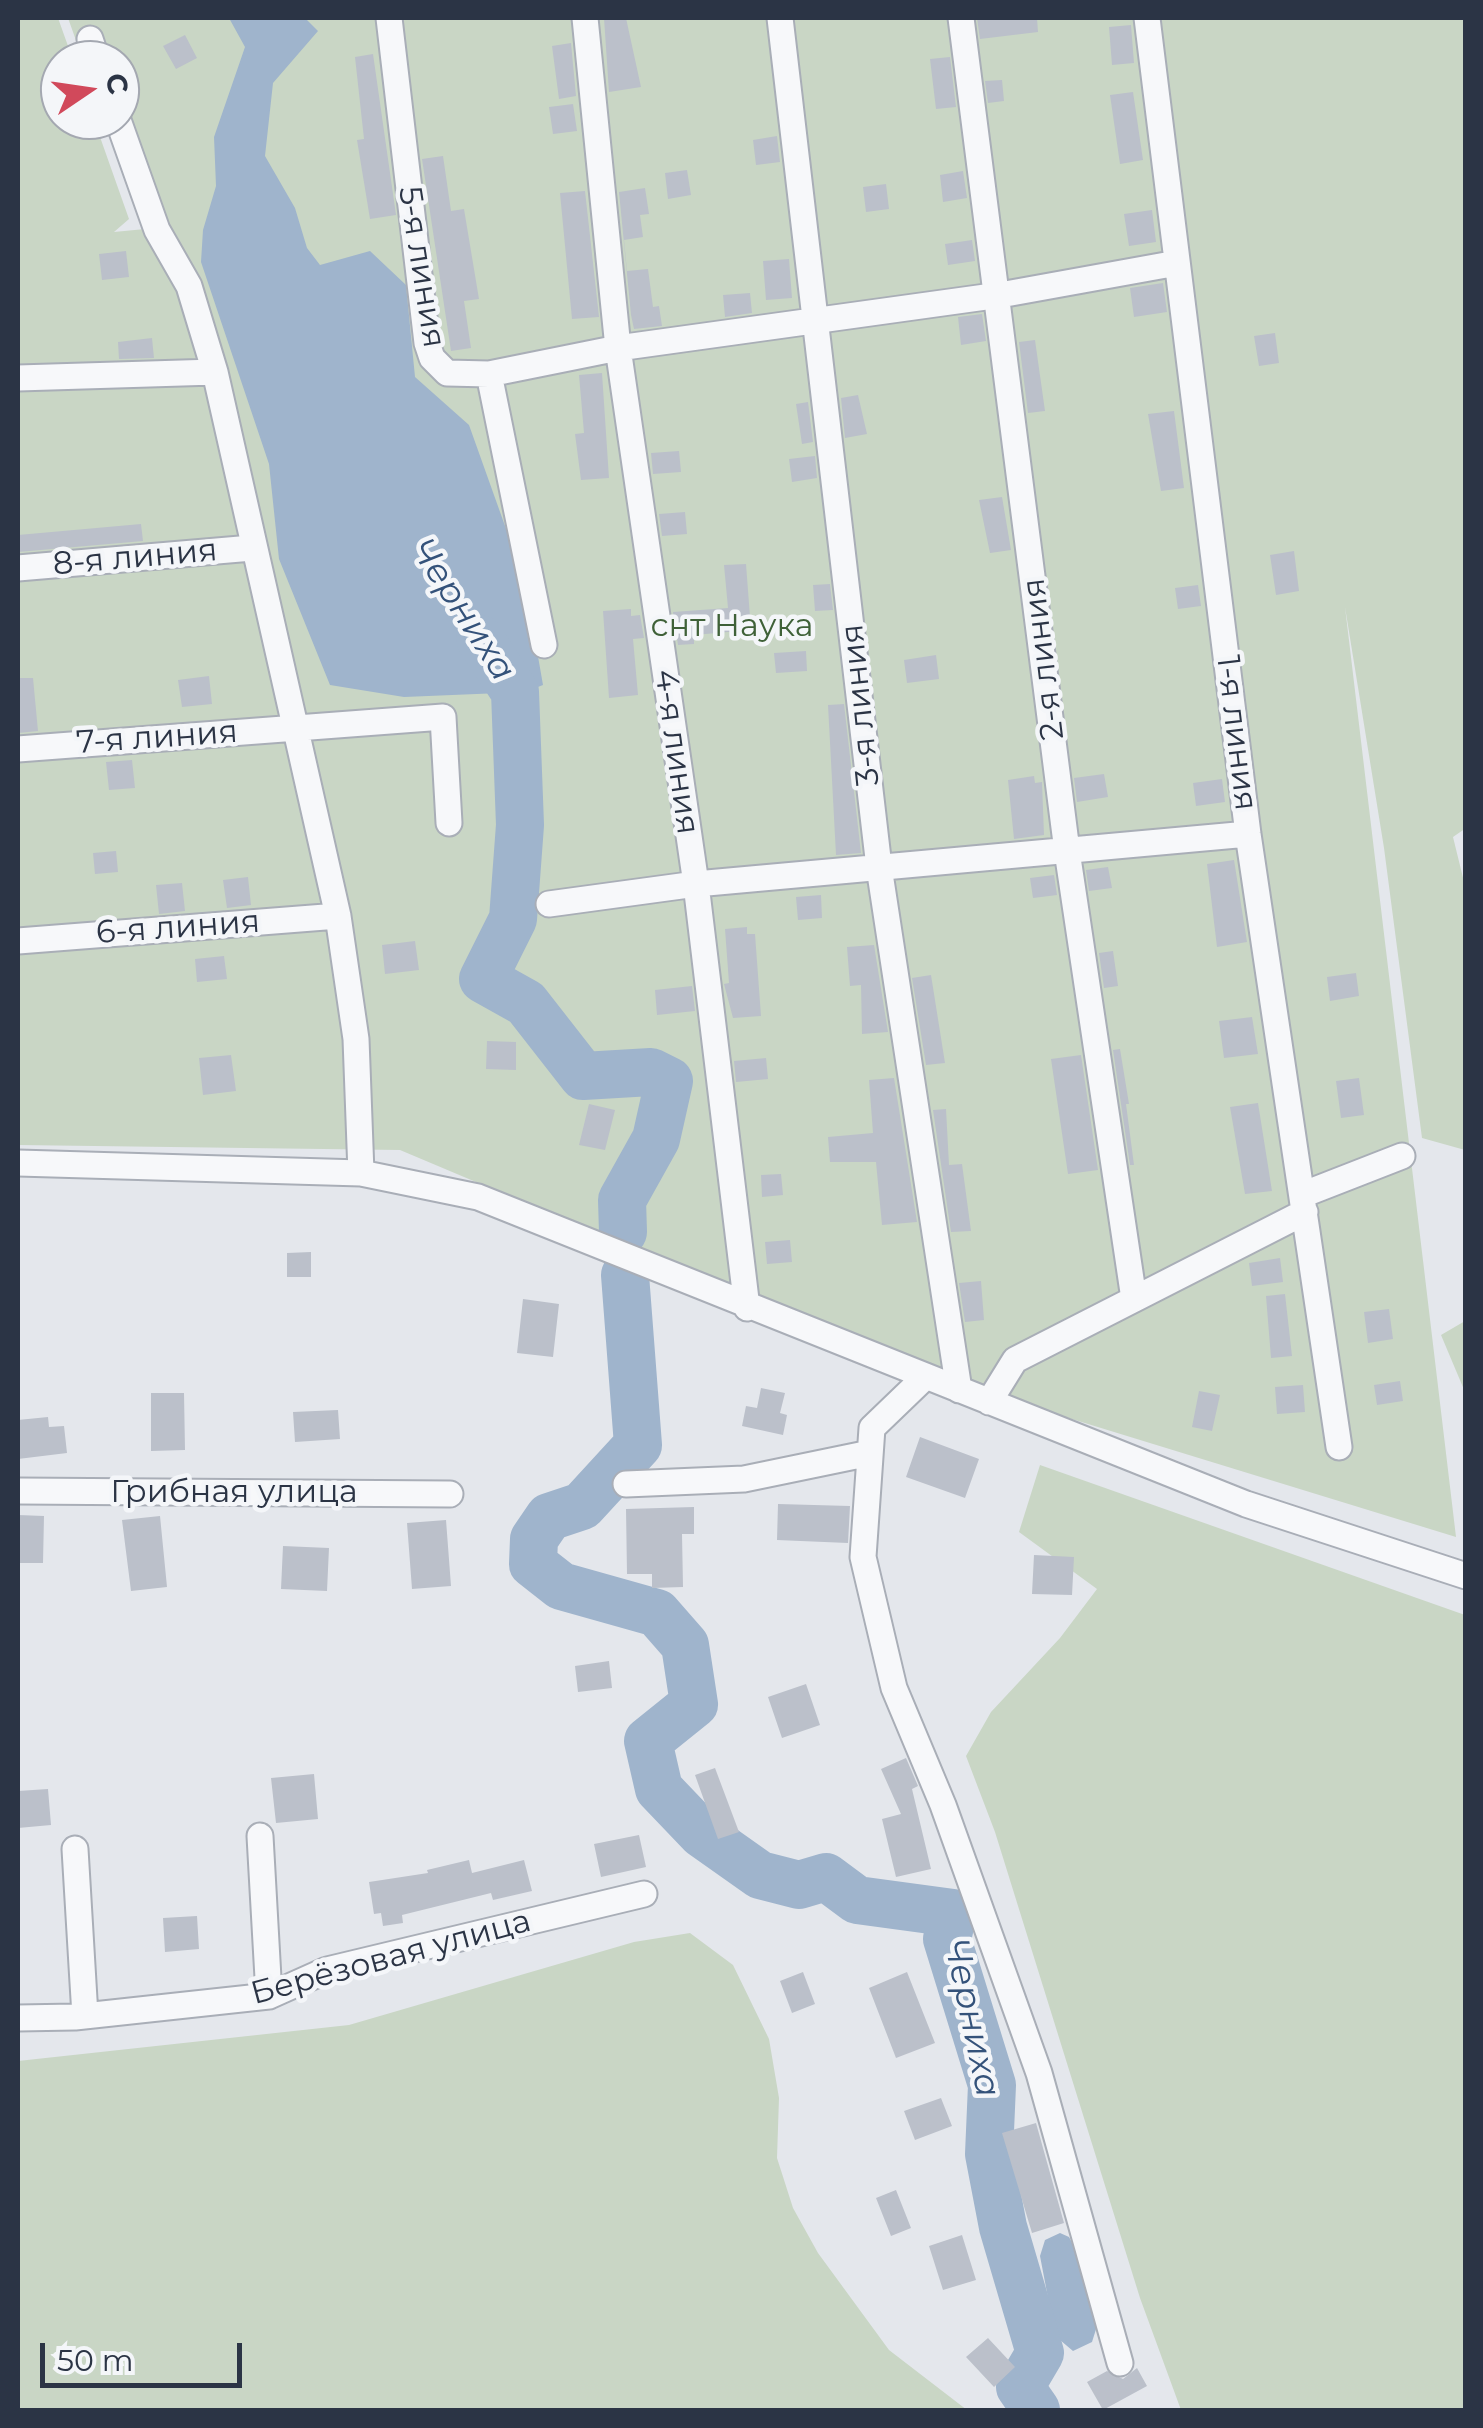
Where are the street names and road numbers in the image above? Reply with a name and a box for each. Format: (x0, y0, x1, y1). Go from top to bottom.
street label: 5-я линия (389, 184, 453, 350)
street label: 8-я линия (51, 532, 219, 584)
street label: 2-я линия (1015, 576, 1073, 742)
street label: 3-я линия (833, 622, 889, 788)
street label: 1-я линия (1207, 653, 1265, 813)
street label: 4-я линия (645, 667, 707, 837)
street label: 7-я линия (75, 713, 239, 763)
street label: 6-я линия (95, 903, 261, 953)
street label: Грибная улица (110, 1474, 358, 1512)
street label: Берёзовая улица (247, 1902, 535, 2014)

